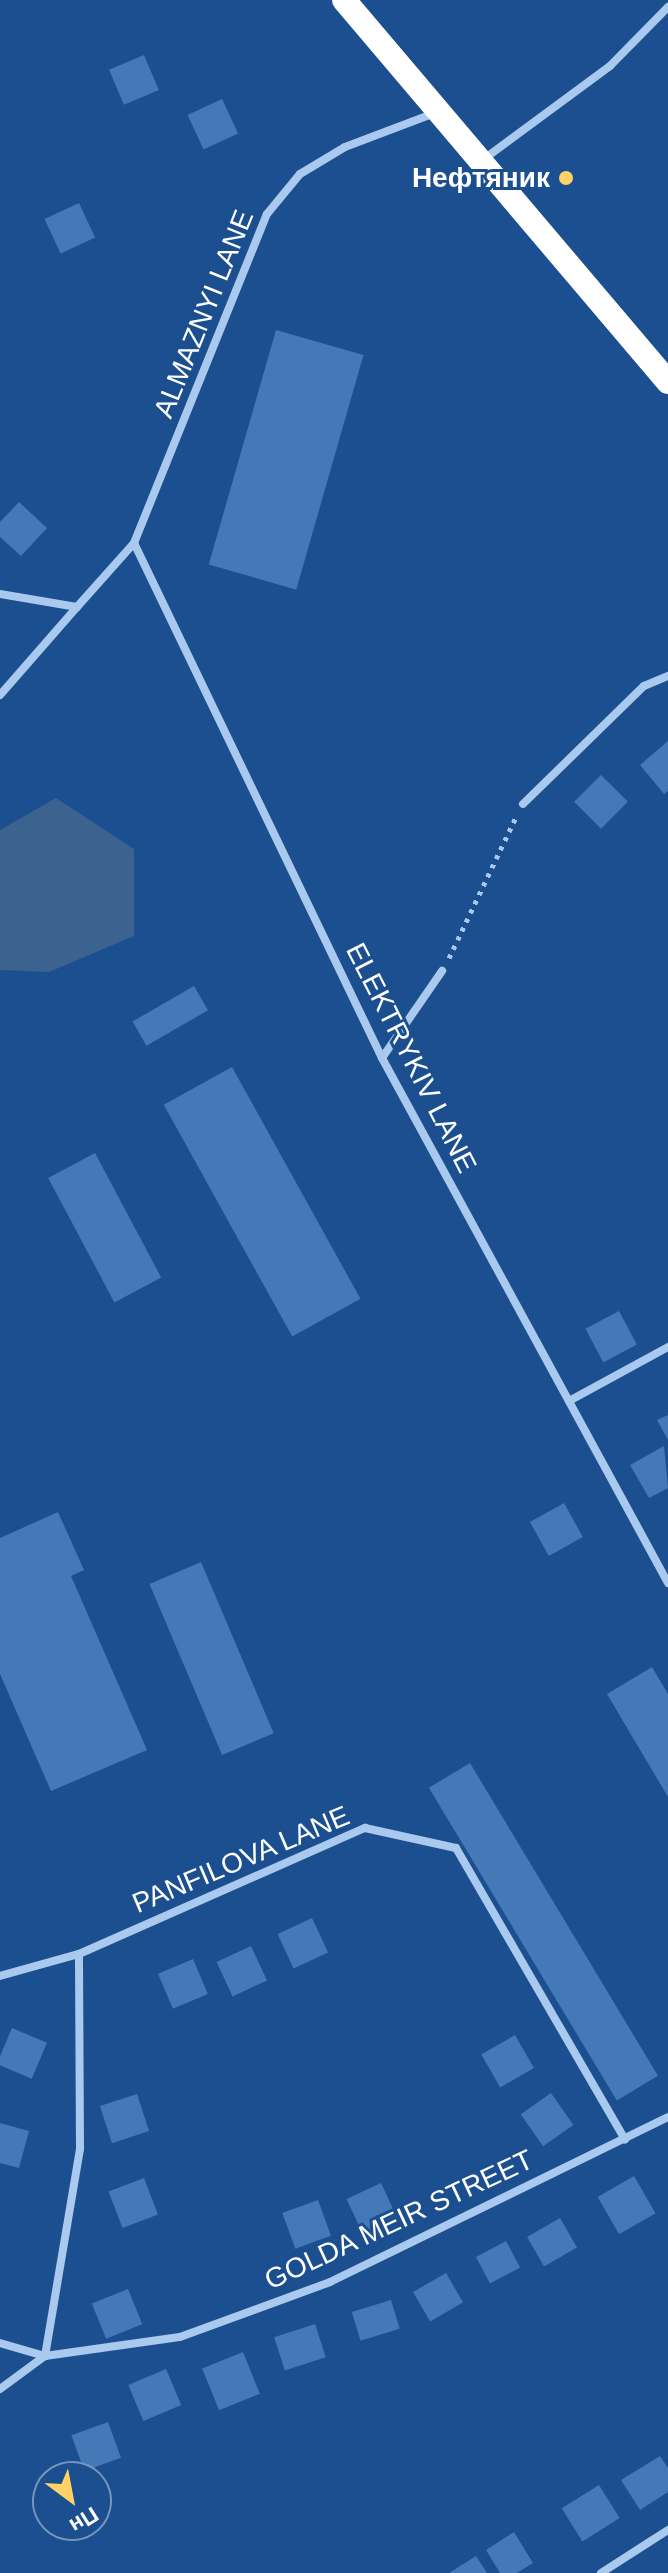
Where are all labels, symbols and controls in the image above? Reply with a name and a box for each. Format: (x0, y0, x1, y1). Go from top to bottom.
place label: Нефтяник (412, 161, 550, 195)
marker: Нефтяник (557, 169, 575, 187)
street label: ALMAZNYI LANE (147, 205, 261, 423)
street label: ELEKTRYKIV LANE (339, 938, 483, 1178)
street label: PANFILOVA LANE (127, 1799, 355, 1921)
street label: GOLDA MEIR STREET (259, 2143, 539, 2297)
north arrow (32, 2461, 112, 2541)
text: Пн (65, 2502, 103, 2538)

